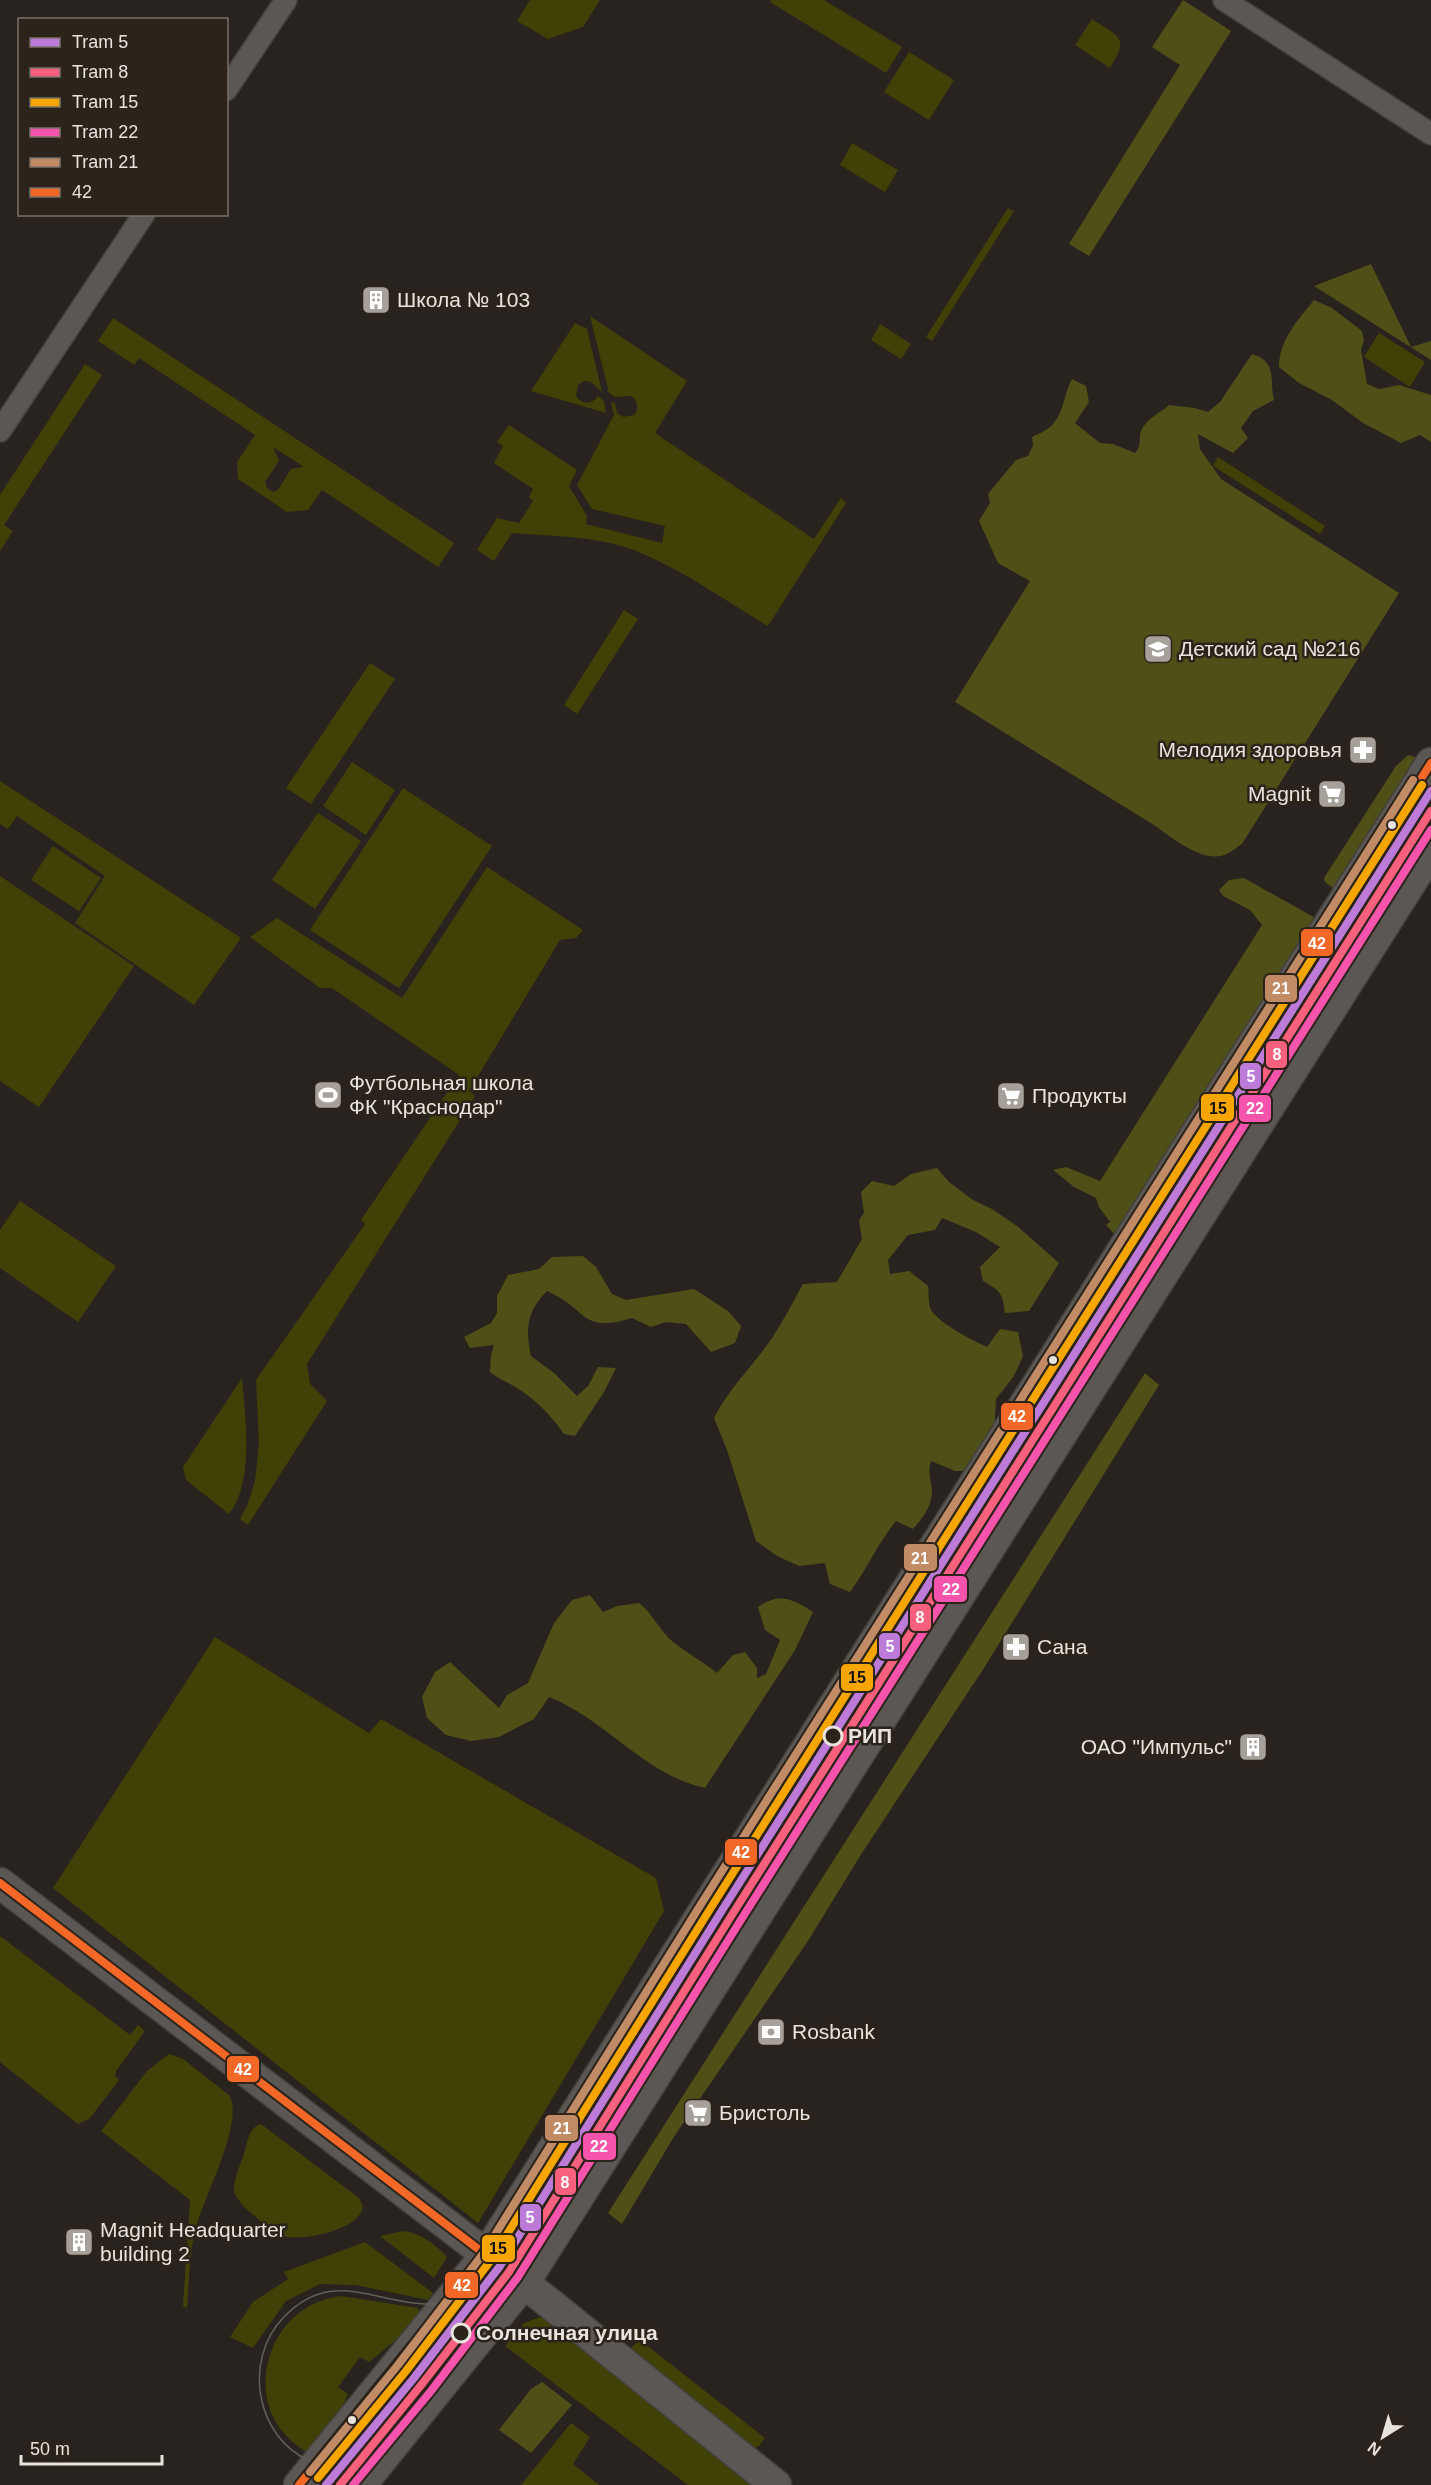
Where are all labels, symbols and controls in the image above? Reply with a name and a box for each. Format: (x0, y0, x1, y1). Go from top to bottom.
legend (18, 18, 228, 216)
text: Tram 5 (72, 32, 128, 52)
text: Tram 8 (72, 62, 128, 82)
text: Tram 15 (72, 92, 138, 112)
text: Tram 22 (72, 122, 138, 142)
text: Tram 21 (72, 152, 138, 172)
text: 42 (72, 182, 92, 202)
building icon: Школа № 103 (360, 284, 392, 316)
place label: Школа № 103 (397, 288, 530, 311)
school or university icon: Детский сад №216 (1142, 633, 1174, 665)
place label: Детский сад №216 (1179, 637, 1360, 660)
pharmacy icon: Мелодия здоровья (1347, 734, 1379, 766)
place label: Мелодия здоровья (1158, 738, 1342, 761)
supermarket icon: Magnit (1316, 778, 1348, 810)
place label: Magnit (1248, 782, 1311, 805)
unlabelled marker (1386, 819, 1398, 831)
line badge: 42 (1300, 928, 1334, 957)
text: 42 (1308, 935, 1326, 952)
line badge: 21 (1264, 974, 1298, 1003)
text: 21 (1272, 980, 1290, 997)
line badge: 8 (1265, 1040, 1288, 1069)
text: 8 (1273, 1046, 1282, 1063)
line badge: 5 (1239, 1062, 1262, 1090)
text: 5 (1247, 1068, 1256, 1085)
place label: Футбольная школа ФК "Краснодар" (349, 1071, 534, 1118)
sports icon: Футбольная школа ФК "Краснодар" (312, 1079, 344, 1111)
supermarket icon: Продукты (995, 1080, 1027, 1112)
place label: Продукты (1032, 1084, 1127, 1107)
line badge: 15 (1200, 1093, 1235, 1122)
line badge: 22 (1238, 1094, 1272, 1123)
text: 15 (1209, 1100, 1227, 1117)
text: 22 (1246, 1100, 1264, 1117)
unlabelled marker (1047, 1354, 1059, 1366)
line badge: 42 (1000, 1402, 1034, 1431)
text: 42 (1008, 1408, 1026, 1425)
line badge: 21 (903, 1543, 938, 1572)
text: 21 (911, 1550, 929, 1567)
line badge: 22 (933, 1575, 968, 1603)
text: 22 (942, 1581, 960, 1598)
line badge: 8 (909, 1603, 932, 1632)
text: 8 (916, 1609, 925, 1626)
pharmacy icon: Сана (1000, 1631, 1032, 1663)
line badge: 5 (878, 1632, 901, 1660)
place label: Сана (1037, 1635, 1088, 1658)
text: 5 (886, 1638, 895, 1655)
line badge: 15 (840, 1663, 874, 1692)
text: 15 (848, 1669, 866, 1686)
place label: РИП (848, 1724, 892, 1747)
marker: РИП (823, 1726, 843, 1746)
building icon: ОАО "Импульс" (1237, 1731, 1269, 1763)
place label: ОАО "Импульс" (1081, 1735, 1232, 1758)
line badge: 42 (724, 1838, 758, 1866)
text: 42 (732, 1844, 750, 1861)
bank icon: Rosbank (755, 2016, 787, 2048)
place label: Rosbank (792, 2020, 875, 2043)
line badge: 42 (226, 2055, 260, 2083)
text: 42 (234, 2061, 252, 2078)
supermarket icon: Бристоль (682, 2097, 714, 2129)
place label: Бристоль (719, 2101, 811, 2124)
line badge: 21 (544, 2114, 579, 2142)
text: 21 (553, 2120, 571, 2137)
line badge: 22 (582, 2132, 617, 2161)
text: 22 (590, 2138, 608, 2155)
line badge: 8 (554, 2167, 577, 2196)
text: 8 (561, 2174, 570, 2191)
line badge: 5 (519, 2203, 542, 2232)
text: 5 (526, 2209, 535, 2226)
place label: Magnit Headquarter building 2 (100, 2218, 286, 2265)
building icon: Magnit Headquarter building 2 (63, 2226, 95, 2258)
line badge: 15 (481, 2234, 516, 2263)
text: 15 (489, 2240, 507, 2257)
line badge: 42 (444, 2271, 479, 2299)
text: 42 (453, 2277, 471, 2294)
place label: Солнечная улица (476, 2321, 658, 2344)
marker: Солнечная улица (451, 2323, 471, 2343)
north arrow (1353, 2407, 1413, 2467)
unlabelled marker (346, 2414, 358, 2426)
scale bar (21, 2428, 162, 2466)
text: N (1365, 2438, 1384, 2459)
text: 50 m (30, 2439, 70, 2459)

